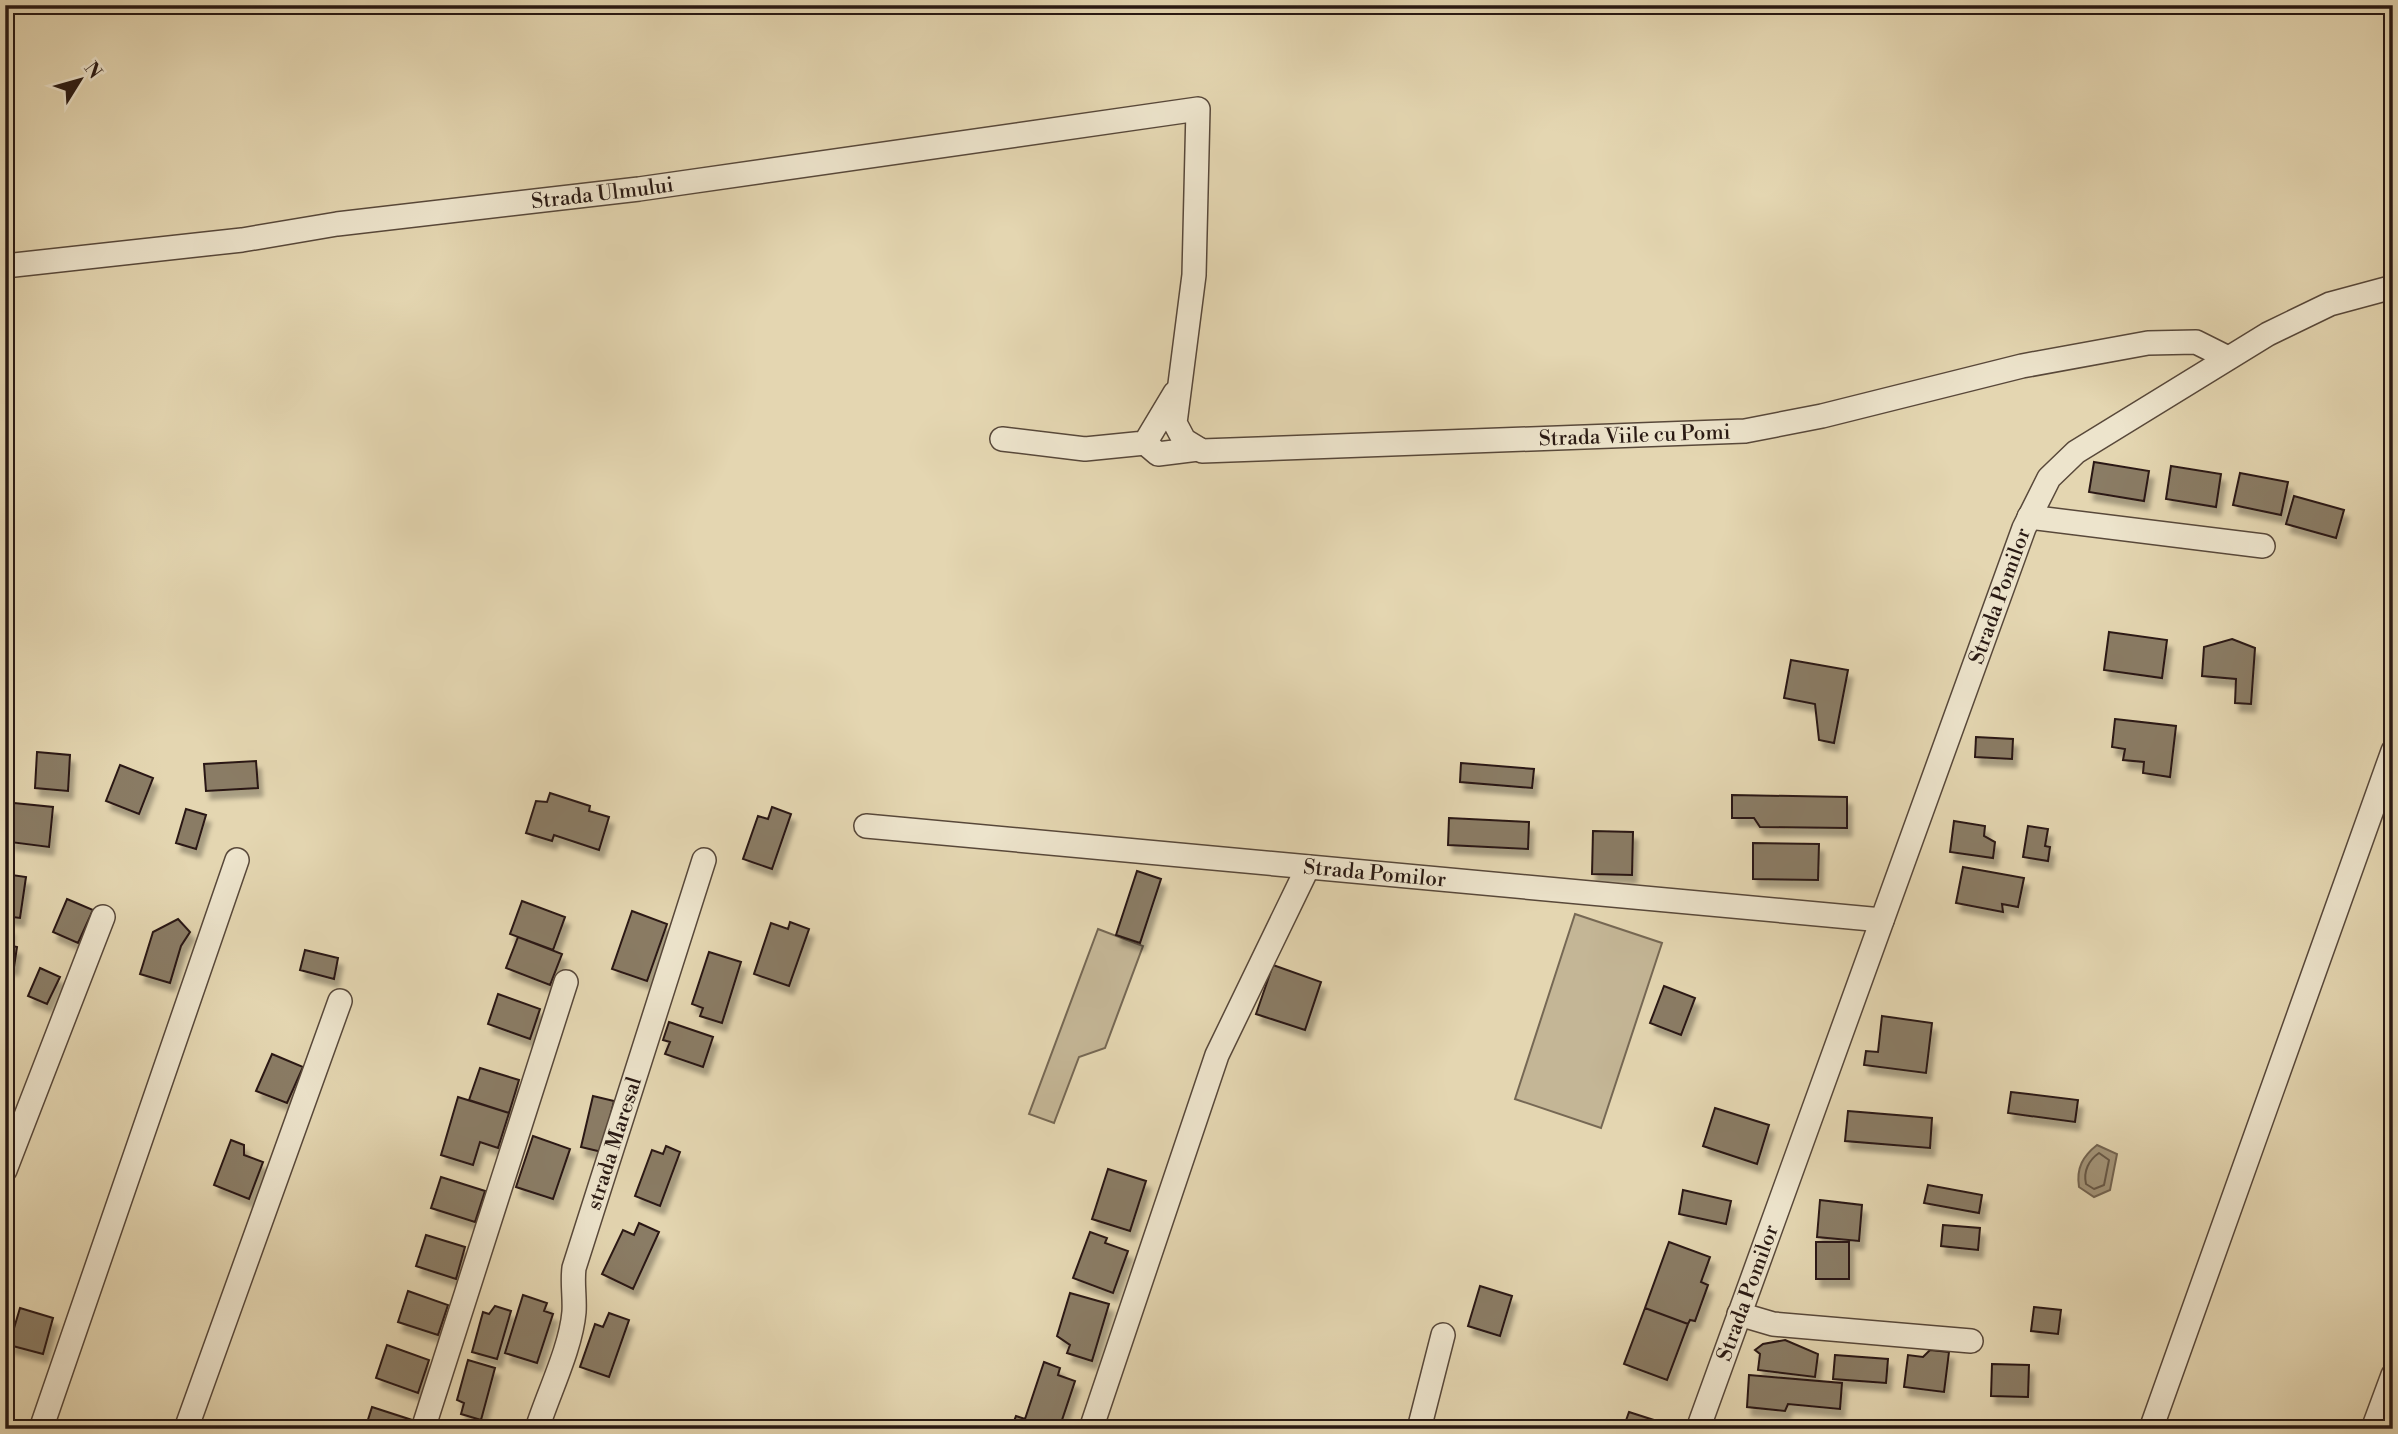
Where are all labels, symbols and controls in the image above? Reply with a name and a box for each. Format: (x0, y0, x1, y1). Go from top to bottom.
north arrow (46, 46, 116, 116)
text: N (79, 57, 107, 84)
street label: Strada Ulmului (530, 172, 676, 215)
street label: Strada Viile cu Pomi (1538, 420, 1731, 453)
street label: Strada Pomilor (1964, 524, 2037, 668)
street label: Strada Pomilor (1302, 855, 1447, 894)
street label: strada Maresal (581, 1074, 648, 1213)
street label: Strada Pomilor (1712, 1221, 1785, 1365)

